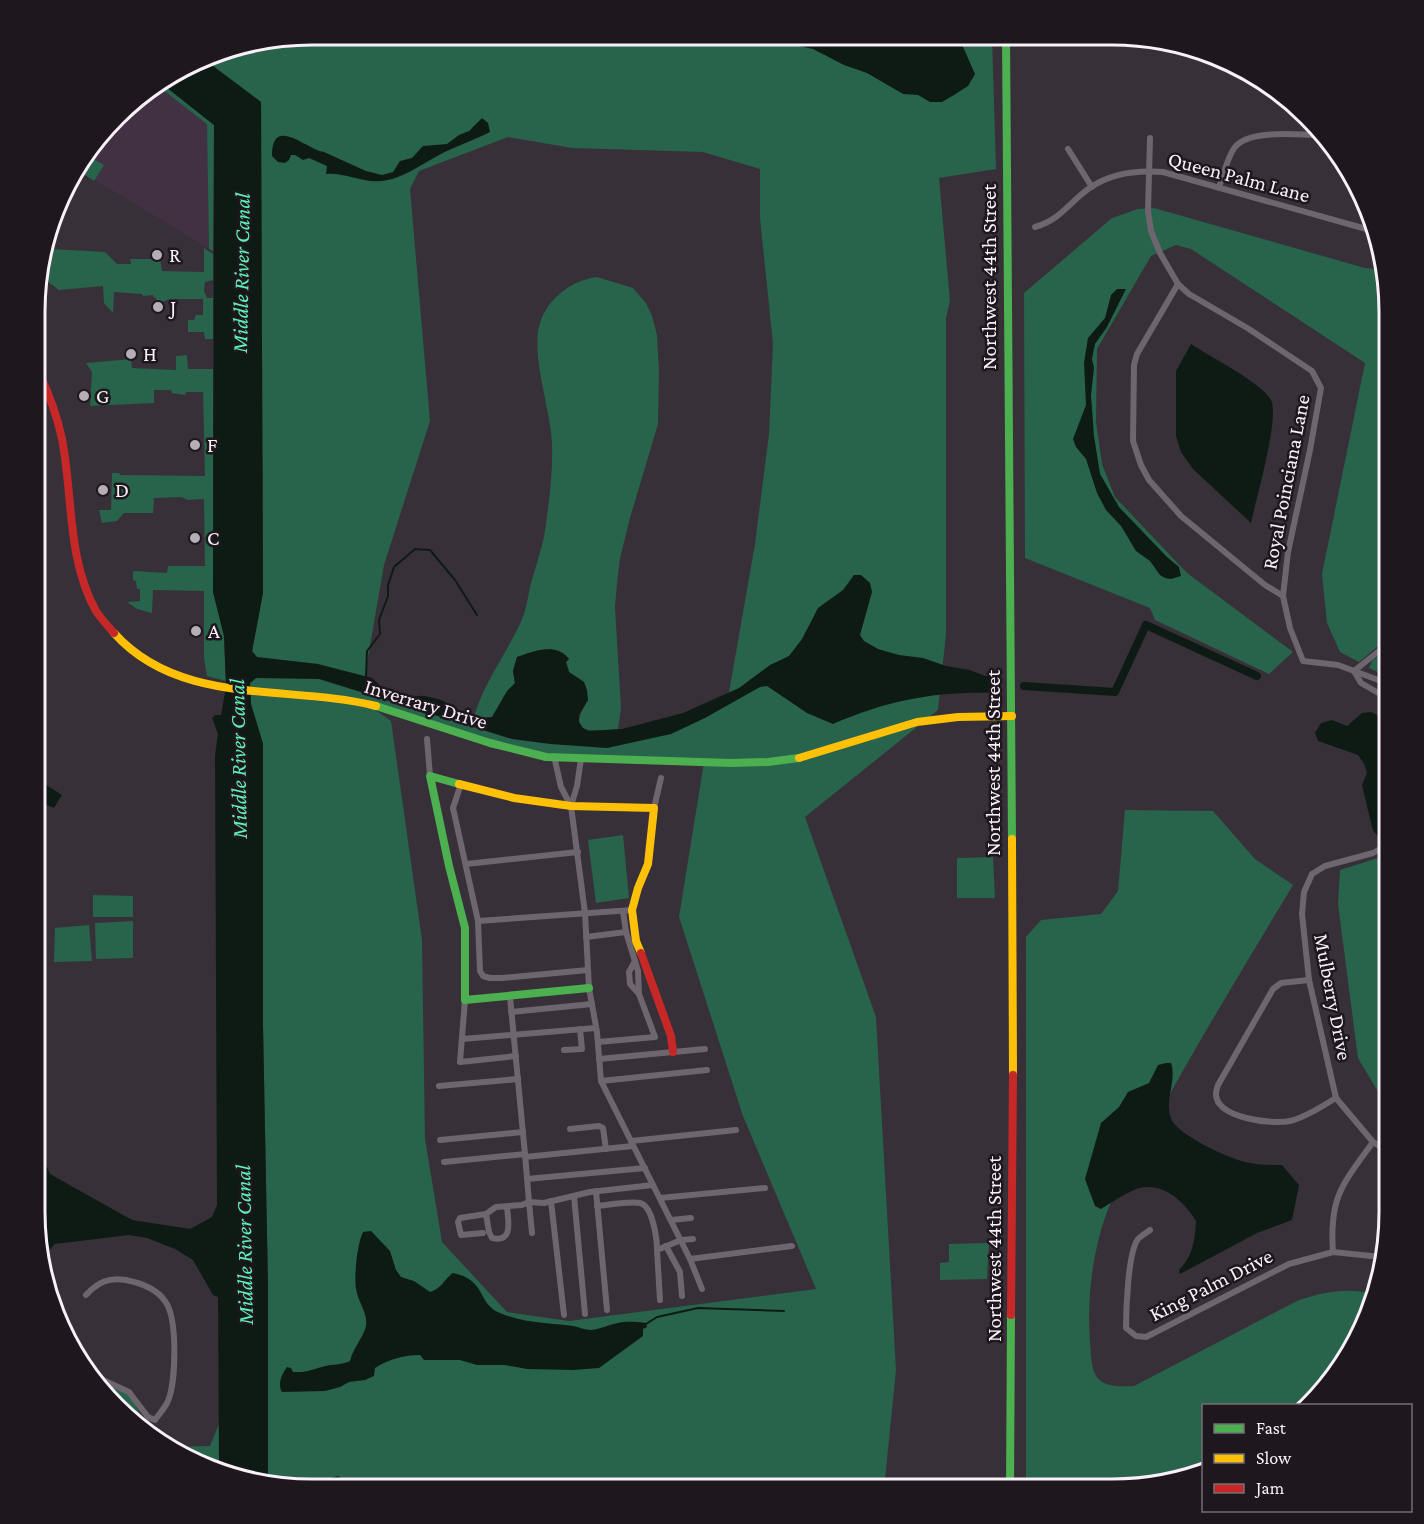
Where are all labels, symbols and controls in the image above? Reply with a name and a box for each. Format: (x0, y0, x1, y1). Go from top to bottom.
street label: Queen Palm Lane (1165, 147, 1313, 207)
street label: Northwest 44th Street (977, 183, 1001, 370)
water label: Middle River Canal (227, 192, 255, 354)
place label: R (169, 243, 181, 267)
marker: R (150, 248, 164, 262)
place label: J (168, 295, 176, 319)
marker: J (151, 300, 165, 314)
place label: H (143, 342, 157, 366)
marker: H (124, 347, 138, 361)
place label: G (96, 384, 109, 408)
marker: G (77, 389, 91, 403)
street label: Royal Poinciana Lane (1257, 393, 1315, 571)
place label: F (207, 433, 218, 457)
marker: F (188, 438, 202, 452)
place label: D (115, 478, 129, 502)
marker: D (96, 483, 110, 497)
place label: C (207, 526, 219, 550)
marker: C (188, 531, 202, 545)
place label: A (208, 619, 220, 643)
marker: A (189, 624, 203, 638)
street label: Northwest 44th Street (981, 669, 1005, 856)
street label: Inverrary Drive (362, 674, 490, 734)
water label: Middle River Canal (224, 678, 252, 840)
street label: Mulberry Drive (1309, 932, 1357, 1062)
street label: Northwest 44th Street (982, 1155, 1006, 1342)
water label: Middle River Canal (230, 1164, 258, 1326)
street label: King Palm Drive (1145, 1244, 1277, 1326)
legend (1202, 1404, 1412, 1512)
text: Fast (1256, 1418, 1287, 1438)
text: Slow (1256, 1448, 1292, 1468)
text: Jam (1254, 1478, 1285, 1498)

